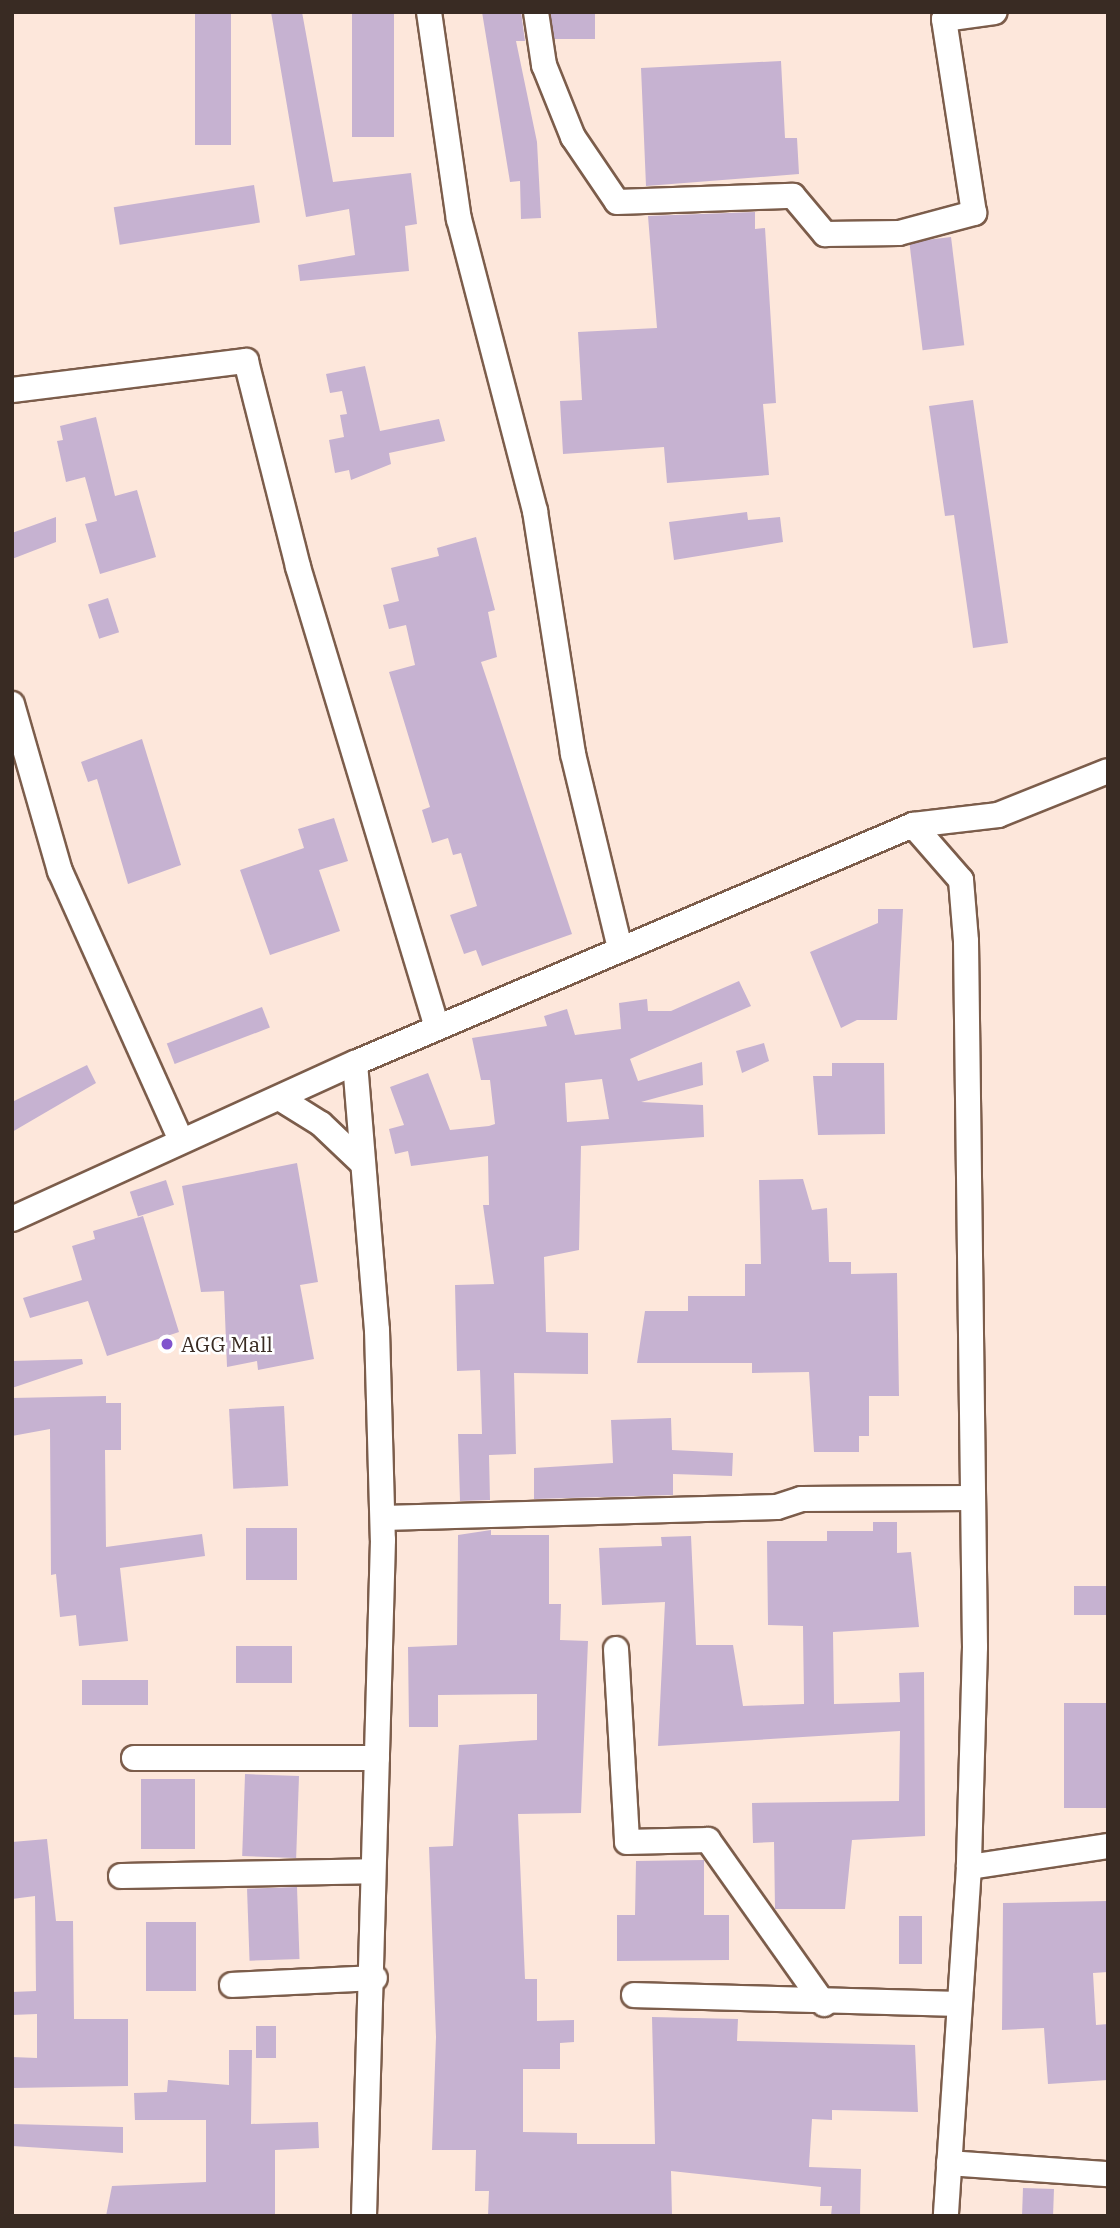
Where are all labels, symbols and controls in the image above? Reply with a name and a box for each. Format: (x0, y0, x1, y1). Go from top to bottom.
place label: AGG Mall (181, 1331, 273, 1357)
marker: AGG Mall (159, 1336, 175, 1352)

